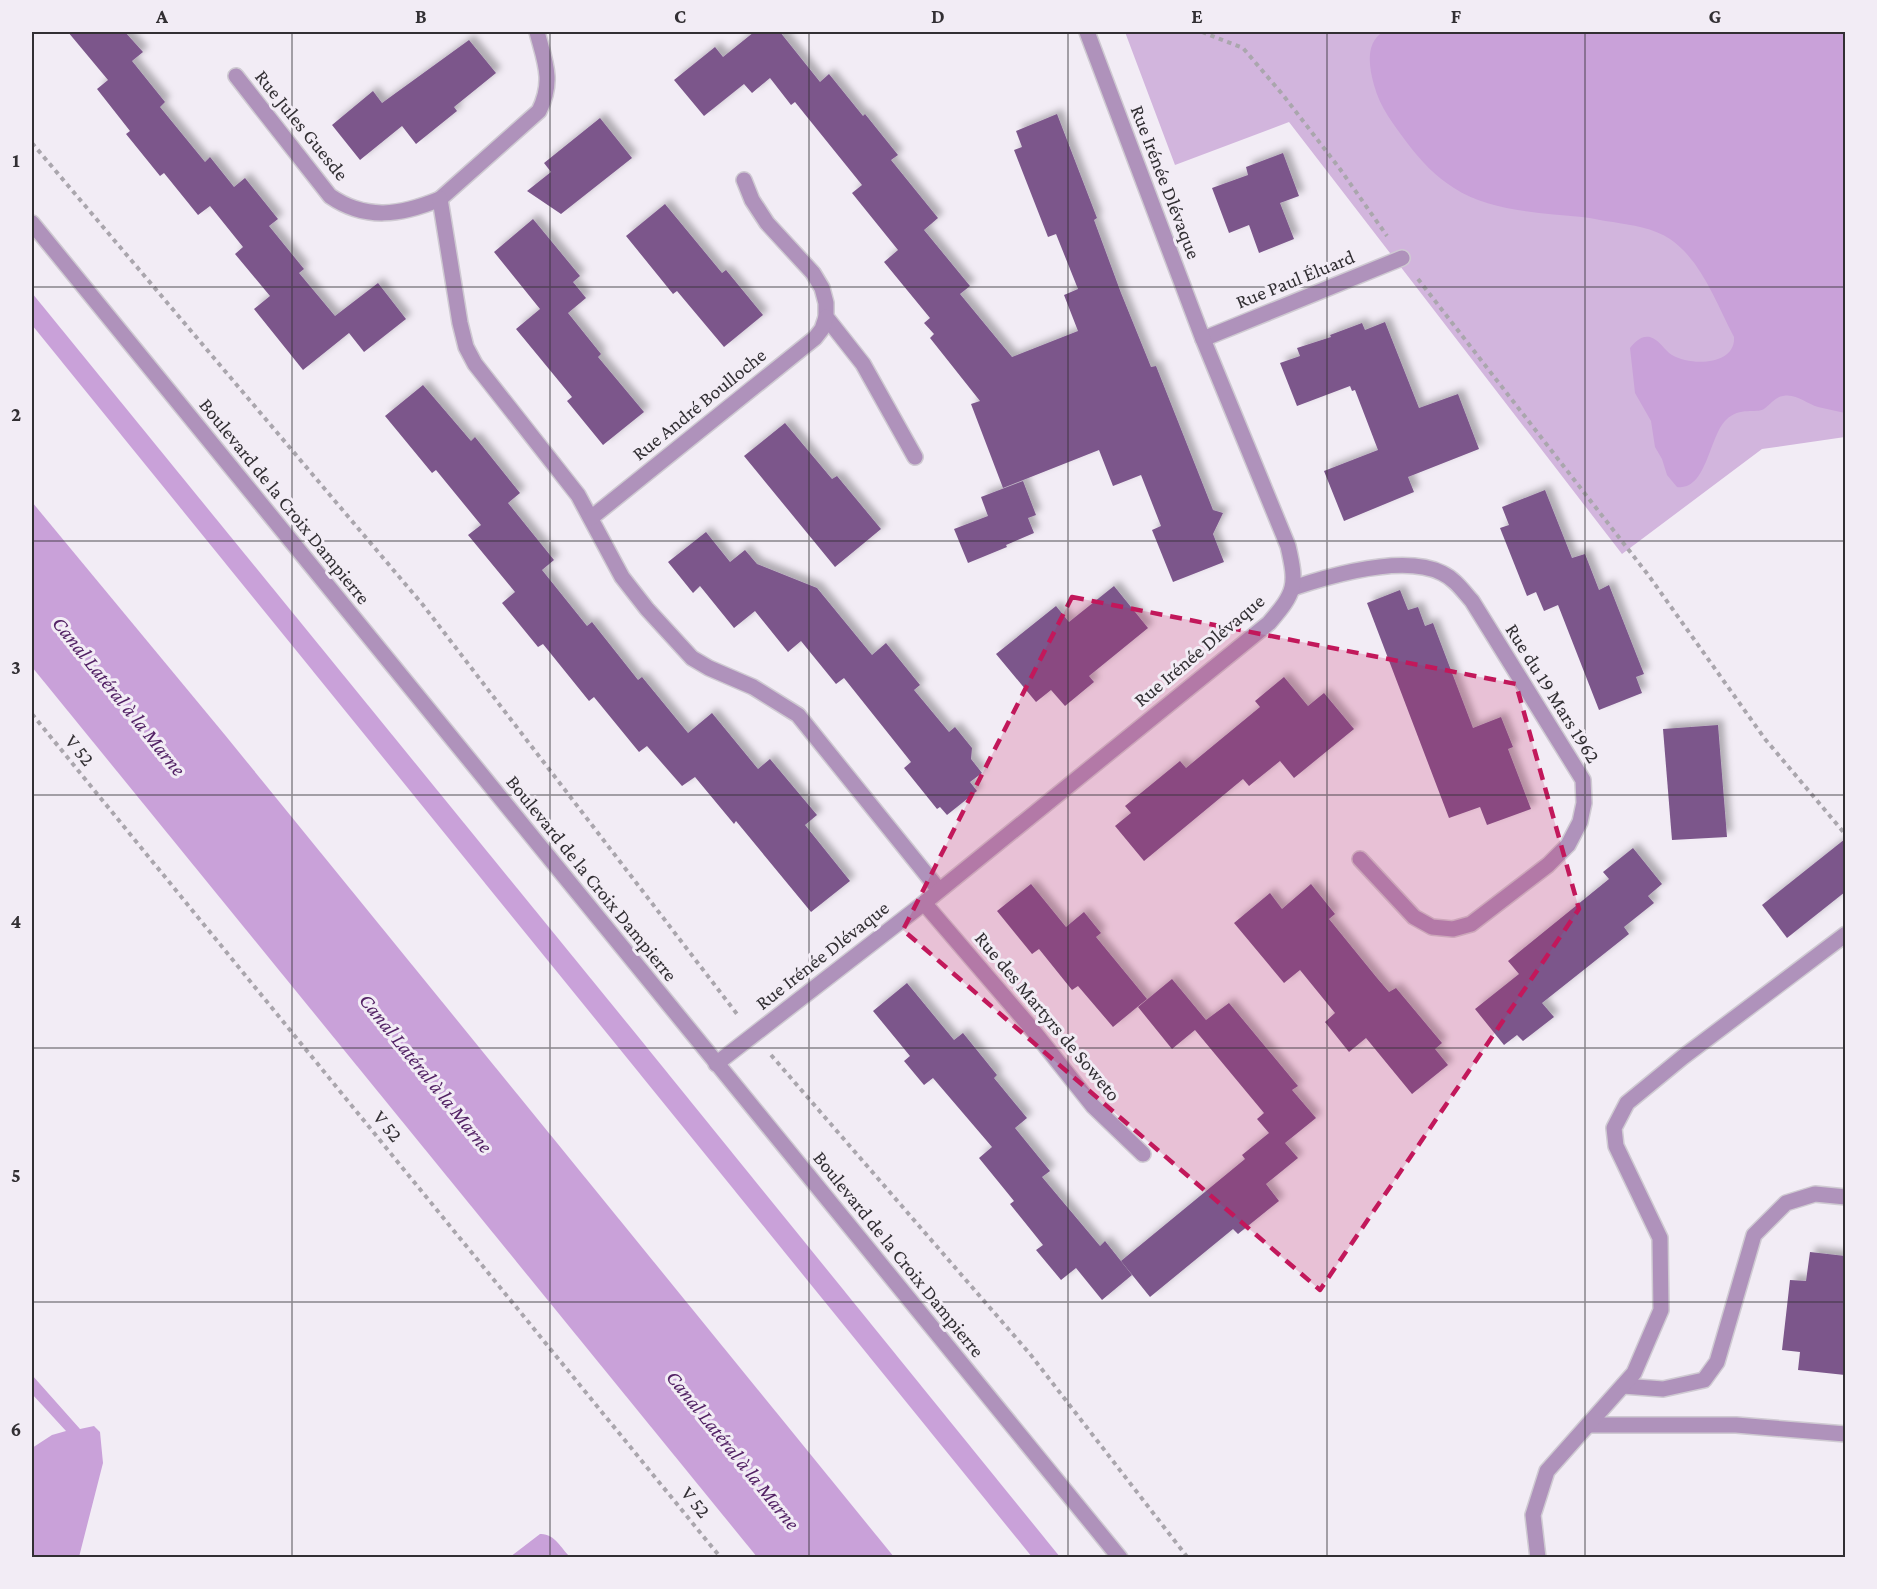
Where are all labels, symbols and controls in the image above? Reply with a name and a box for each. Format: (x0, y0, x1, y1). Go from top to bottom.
text: A (155, 5, 169, 27)
text: B (415, 5, 427, 27)
text: C (674, 5, 686, 27)
text: D (931, 5, 945, 27)
text: E (1191, 5, 1203, 27)
text: F (1451, 5, 1462, 27)
text: G (1709, 5, 1722, 27)
street label: Rue Jules Guesde (250, 65, 353, 185)
street label: Rue Irénée Dlévaque (1126, 102, 1206, 263)
text: 1 (12, 149, 20, 171)
street label: Rue Paul Éluard (1233, 245, 1358, 313)
street label: Rue André Boulloche (628, 343, 770, 465)
street label: Boulevard de la Croix Dampierre (194, 394, 375, 609)
text: 2 (11, 403, 21, 425)
street label: Rue Irénée Dlévaque (1130, 589, 1269, 712)
water label: Canal Latéral à la Marne (47, 611, 191, 781)
street label: Rue du 19 Mars 1962 (1501, 619, 1605, 767)
text: 3 (11, 656, 21, 678)
street label: V 52 (61, 730, 99, 770)
street label: Boulevard de la Croix Dampierre (501, 771, 682, 986)
street label: Rue Irénée Dlévaque (751, 896, 894, 1015)
text: 4 (11, 910, 22, 932)
street label: Rue des Martyrs de Soweto (970, 927, 1125, 1106)
water label: Canal Latéral à la Marne (354, 988, 498, 1158)
street label: V 52 (369, 1106, 407, 1146)
street label: Boulevard de la Croix Dampierre (808, 1147, 989, 1362)
text: 5 (11, 1164, 21, 1186)
water label: Canal Latéral à la Marne (661, 1365, 805, 1535)
text: 6 (11, 1418, 21, 1440)
street label: V 52 (677, 1482, 715, 1522)

